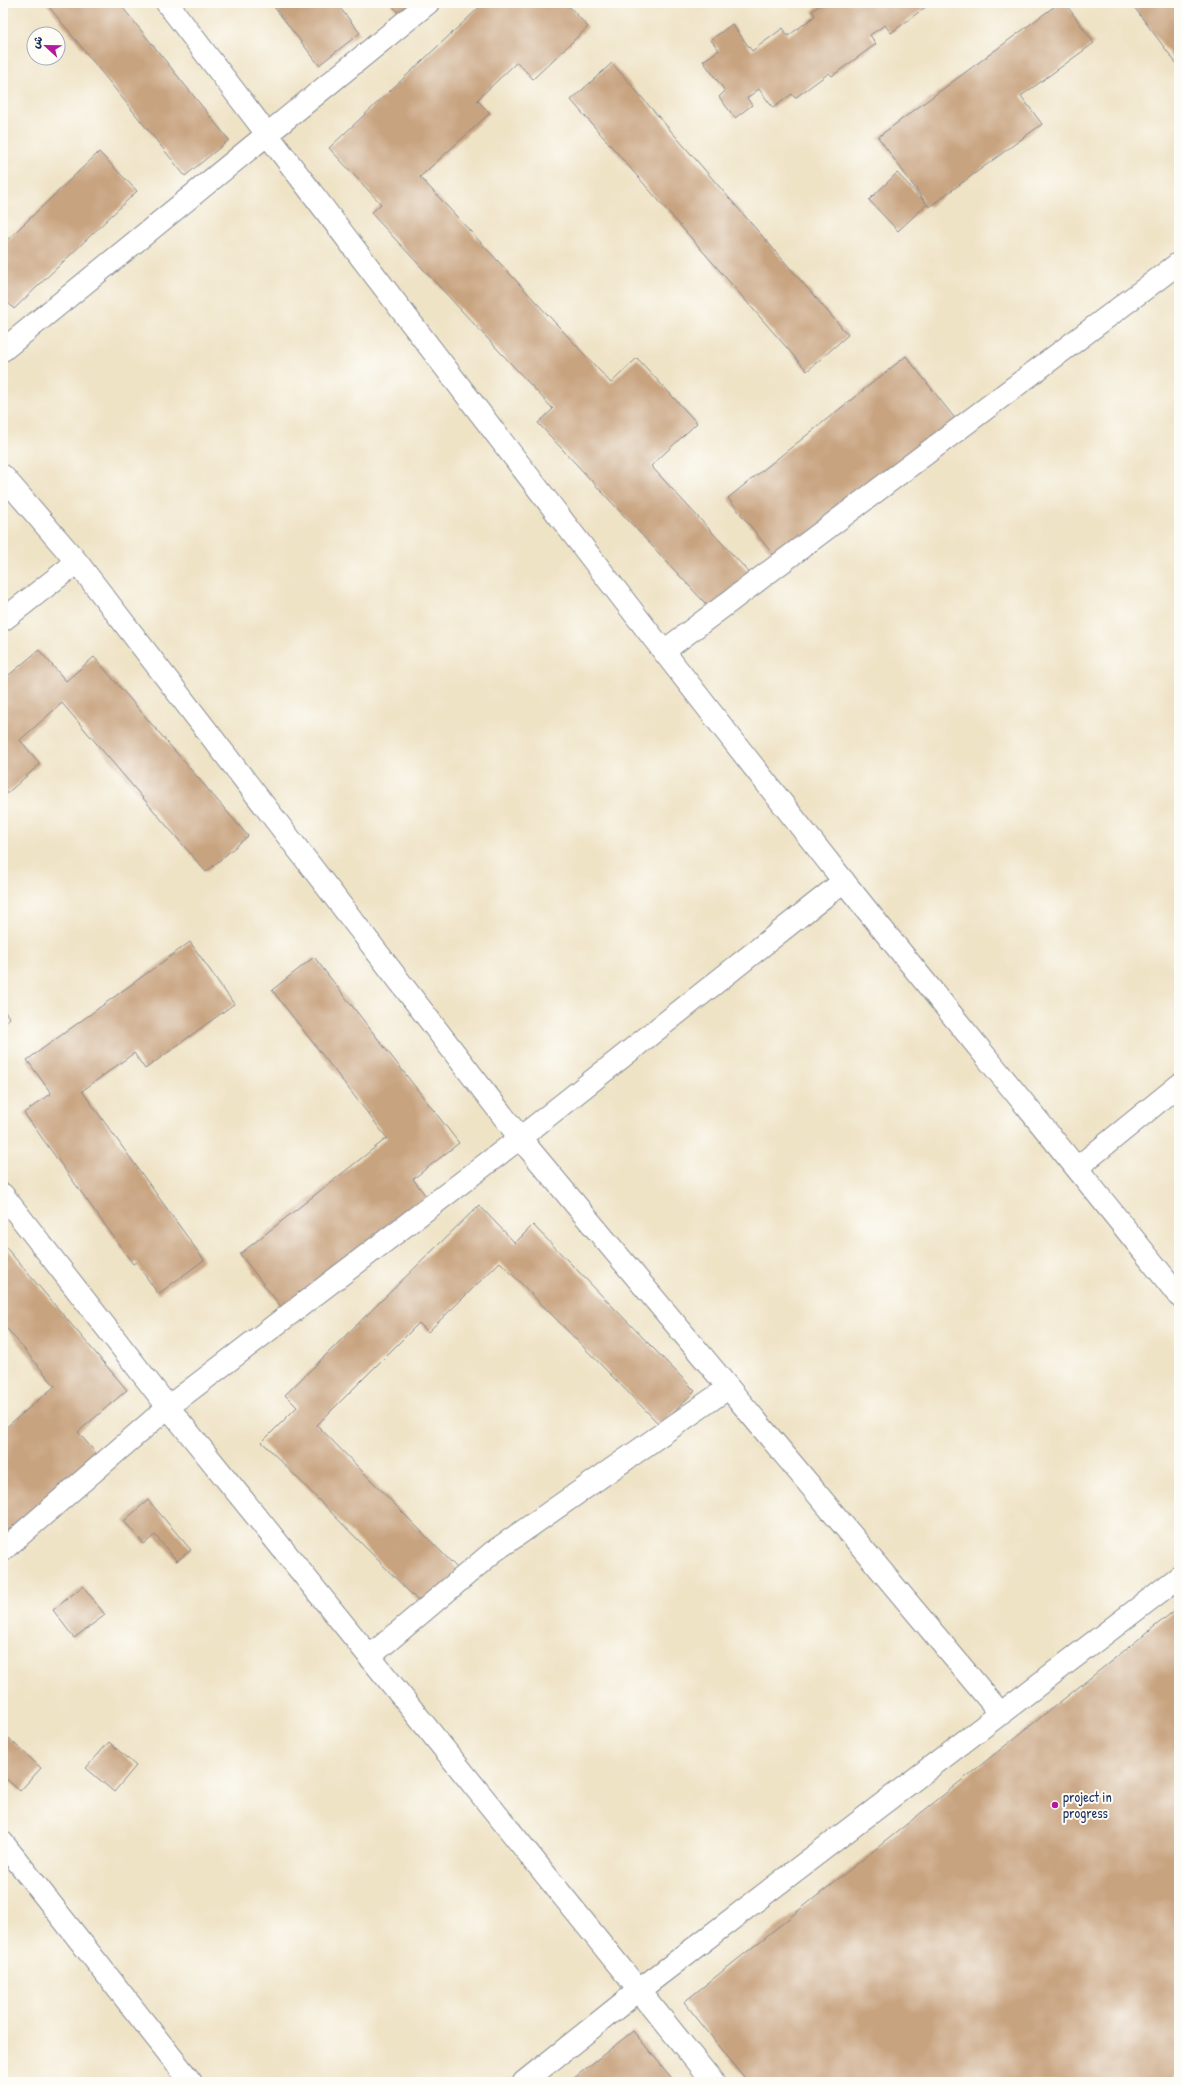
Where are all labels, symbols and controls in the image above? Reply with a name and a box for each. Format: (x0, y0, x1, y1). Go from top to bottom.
north arrow (26, 26, 66, 66)
text: ش (28, 34, 45, 50)
place label: project in progress (1063, 1787, 1112, 1823)
marker: project in progress (1050, 1800, 1060, 1810)

